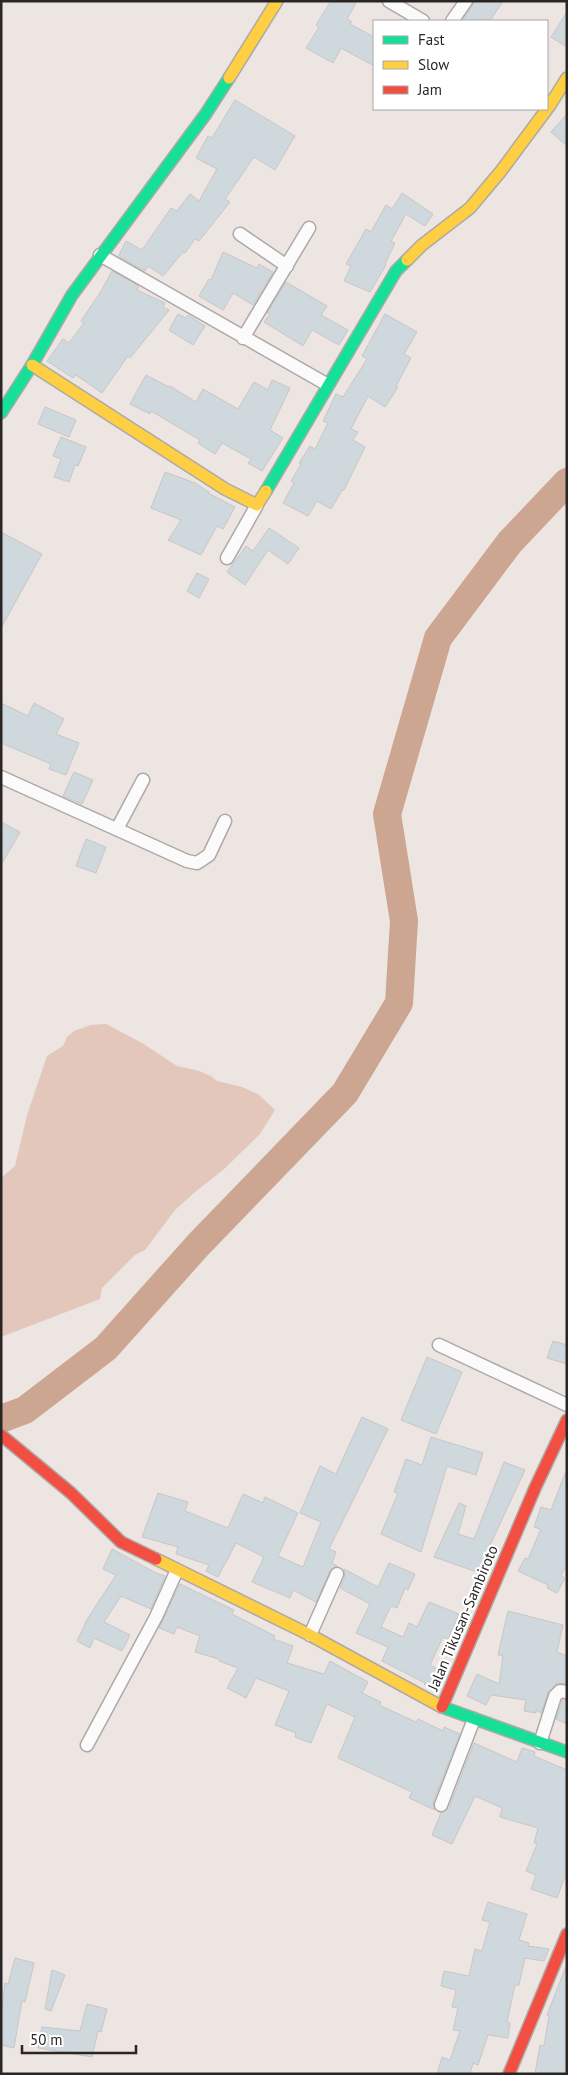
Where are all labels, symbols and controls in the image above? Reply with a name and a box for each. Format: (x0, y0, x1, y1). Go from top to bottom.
legend (373, 20, 548, 110)
text: Fast (418, 30, 445, 49)
text: Slow (418, 55, 449, 74)
text: Jam (417, 80, 442, 99)
street label: Jalan Tikusan-Sambiroto (423, 1542, 502, 1694)
scale bar (22, 2022, 136, 2054)
text: 50 m (30, 2030, 63, 2049)

